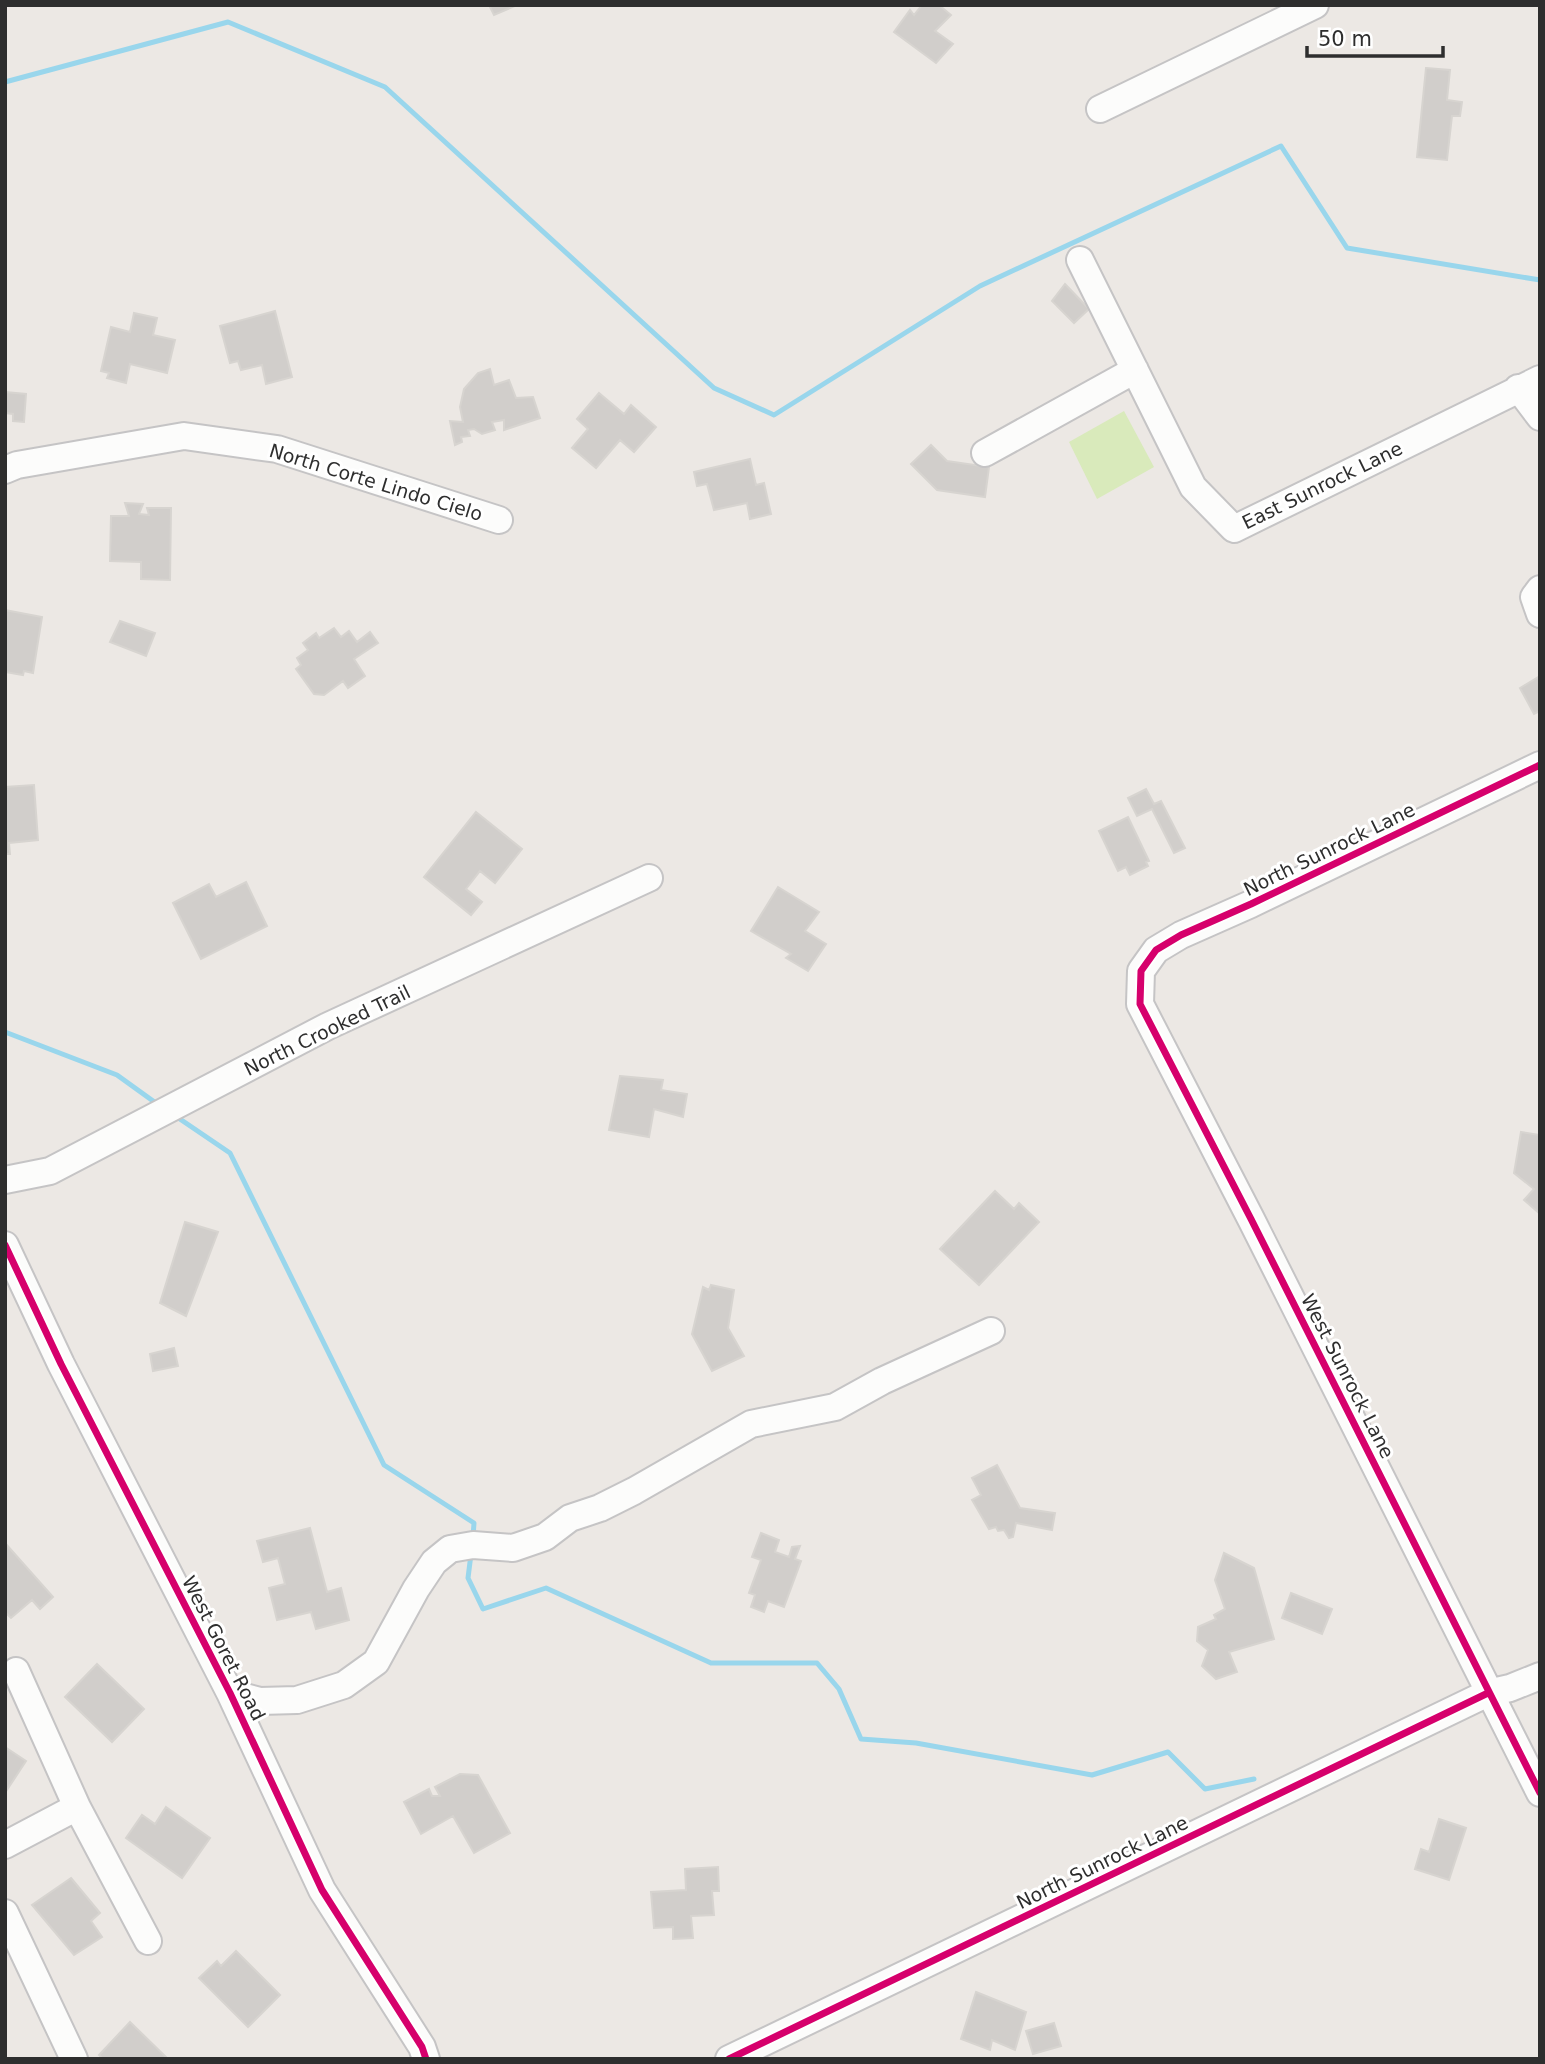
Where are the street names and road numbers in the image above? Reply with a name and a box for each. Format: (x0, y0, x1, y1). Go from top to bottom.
street label: East Sunrock Lane (1238, 437, 1406, 533)
street label: North Corte Lindo Cielo (267, 439, 485, 525)
street label: North Sunrock Lane (1240, 798, 1418, 900)
street label: North Crooked Trail (240, 980, 414, 1080)
street label: West Sunrock Lane (1297, 1290, 1399, 1462)
street label: West Goret Road (178, 1572, 270, 1724)
street label: North Sunrock Lane (1013, 1811, 1191, 1913)

